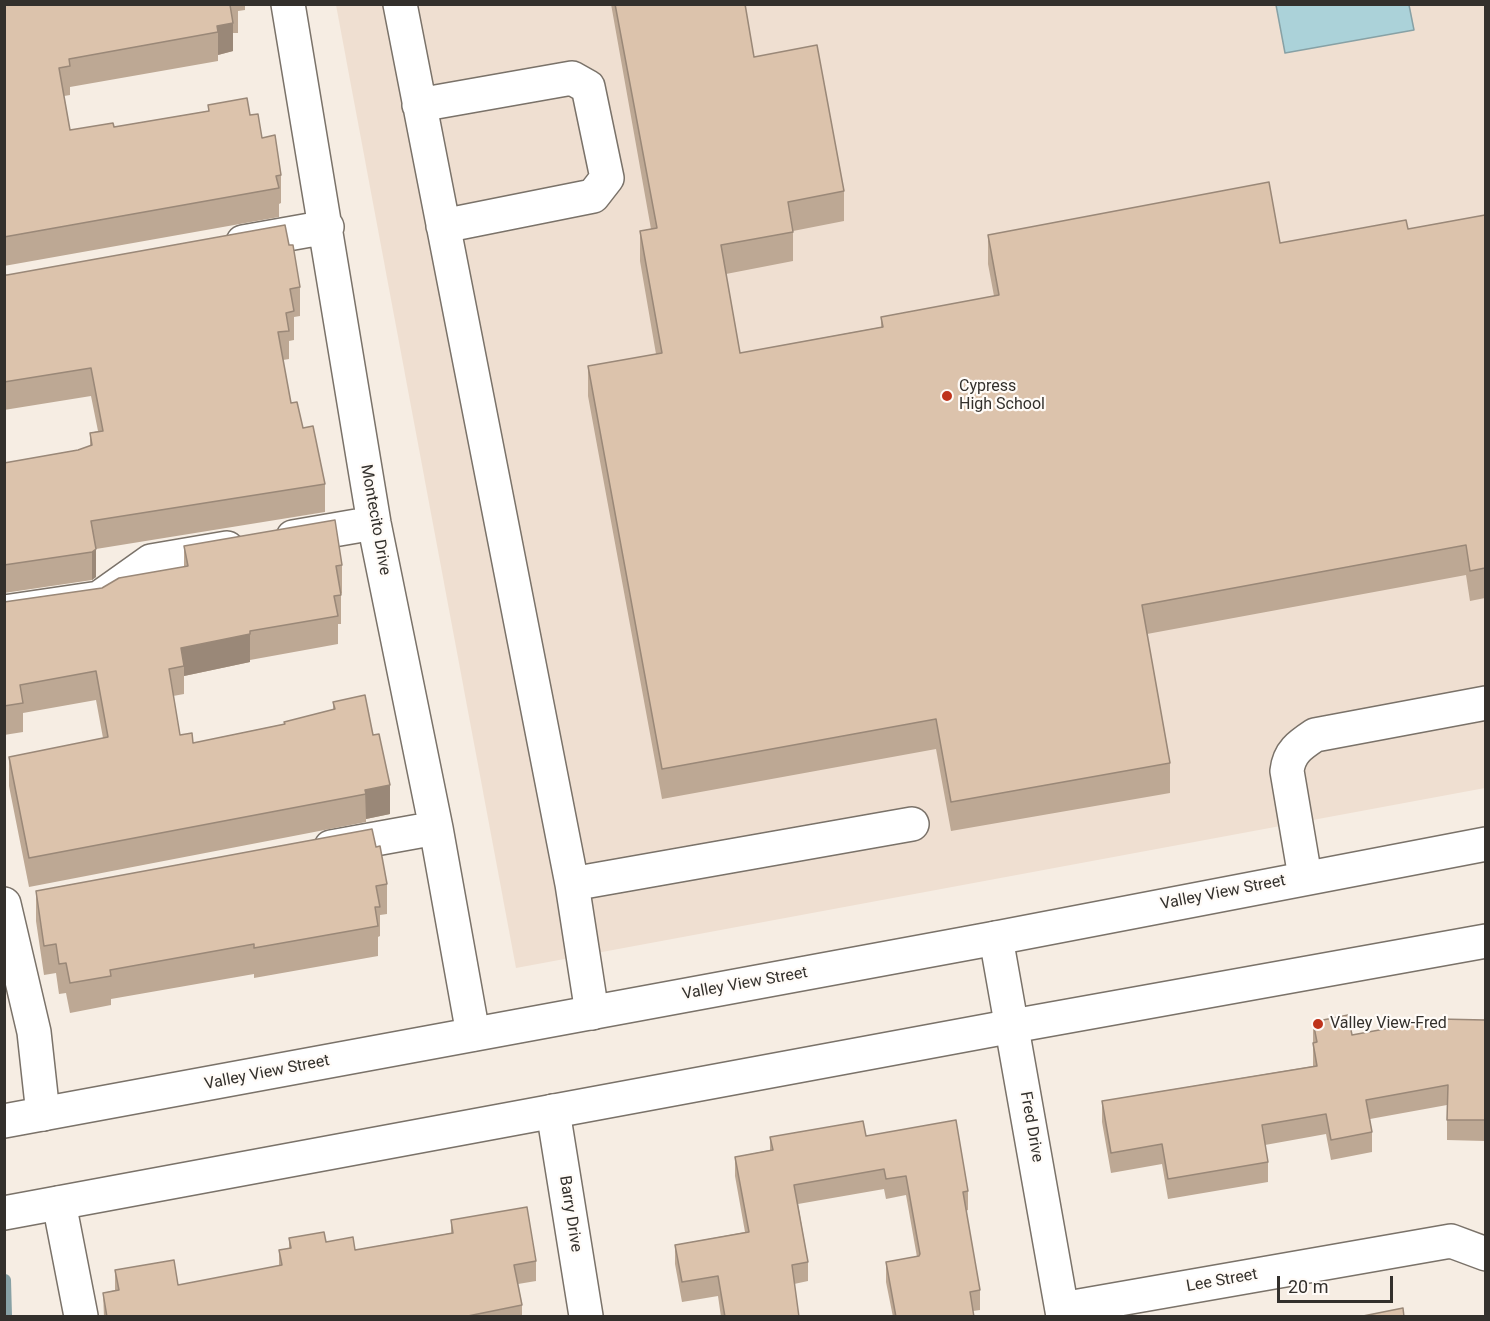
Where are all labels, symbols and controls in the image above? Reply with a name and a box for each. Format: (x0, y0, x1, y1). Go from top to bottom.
place label: Cypress High School (959, 377, 1045, 415)
marker: Cypress High School (940, 389, 954, 403)
street label: Montecito Drive (356, 463, 394, 577)
street label: Valley View Street (1159, 871, 1287, 915)
street label: Valley View Street (681, 964, 809, 1004)
place label: Valley View-Fred (1330, 1014, 1447, 1034)
marker: Valley View-Fred (1311, 1017, 1325, 1031)
street label: Valley View Street (203, 1051, 331, 1095)
street label: Fred Drive (1015, 1090, 1047, 1164)
street label: Barry Drive (554, 1174, 586, 1254)
scale bar (1280, 1264, 1396, 1302)
street label: Lee Street (1185, 1265, 1259, 1297)
text: 20 m (1288, 1276, 1328, 1297)

